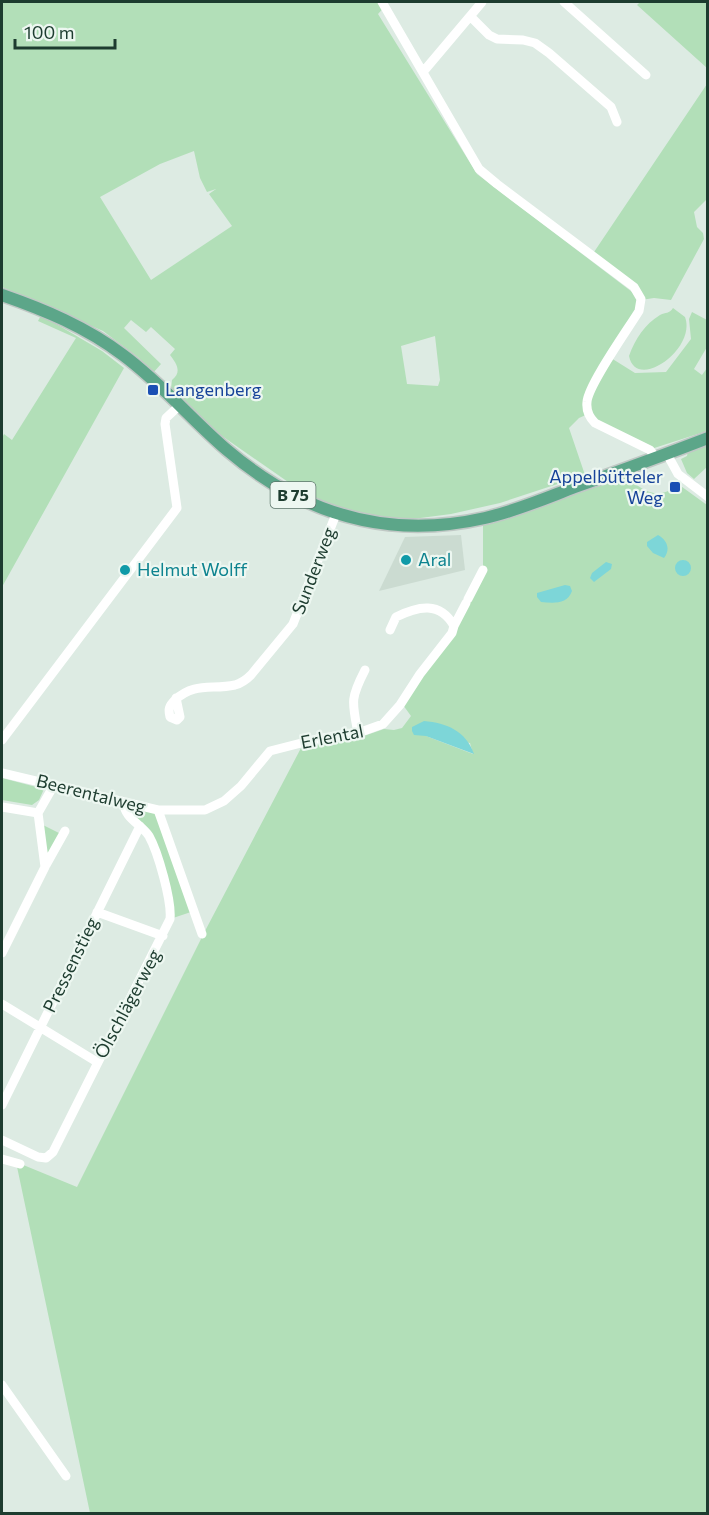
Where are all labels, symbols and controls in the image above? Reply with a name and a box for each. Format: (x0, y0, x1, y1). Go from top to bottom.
scale bar (15, 12, 116, 50)
text: 100 m (24, 21, 74, 43)
place label: Langenberg (165, 378, 262, 400)
marker: Langenberg (146, 383, 160, 397)
place label: Appelbütteler Weg (549, 465, 663, 508)
marker: Appelbütteler Weg (668, 480, 682, 494)
road number: B 75 (270, 482, 316, 508)
street label: Sunderweg (286, 524, 340, 617)
place label: Aral (418, 548, 451, 570)
marker: Aral (399, 553, 413, 567)
place label: Helmut Wolff (137, 558, 248, 580)
marker: Helmut Wolff (118, 563, 132, 577)
street label: Erlental (298, 719, 365, 753)
street label: Beerentalweg (34, 769, 148, 817)
street label: Pressenstieg (38, 913, 103, 1016)
street label: Ölschlägerweg (89, 945, 165, 1062)

